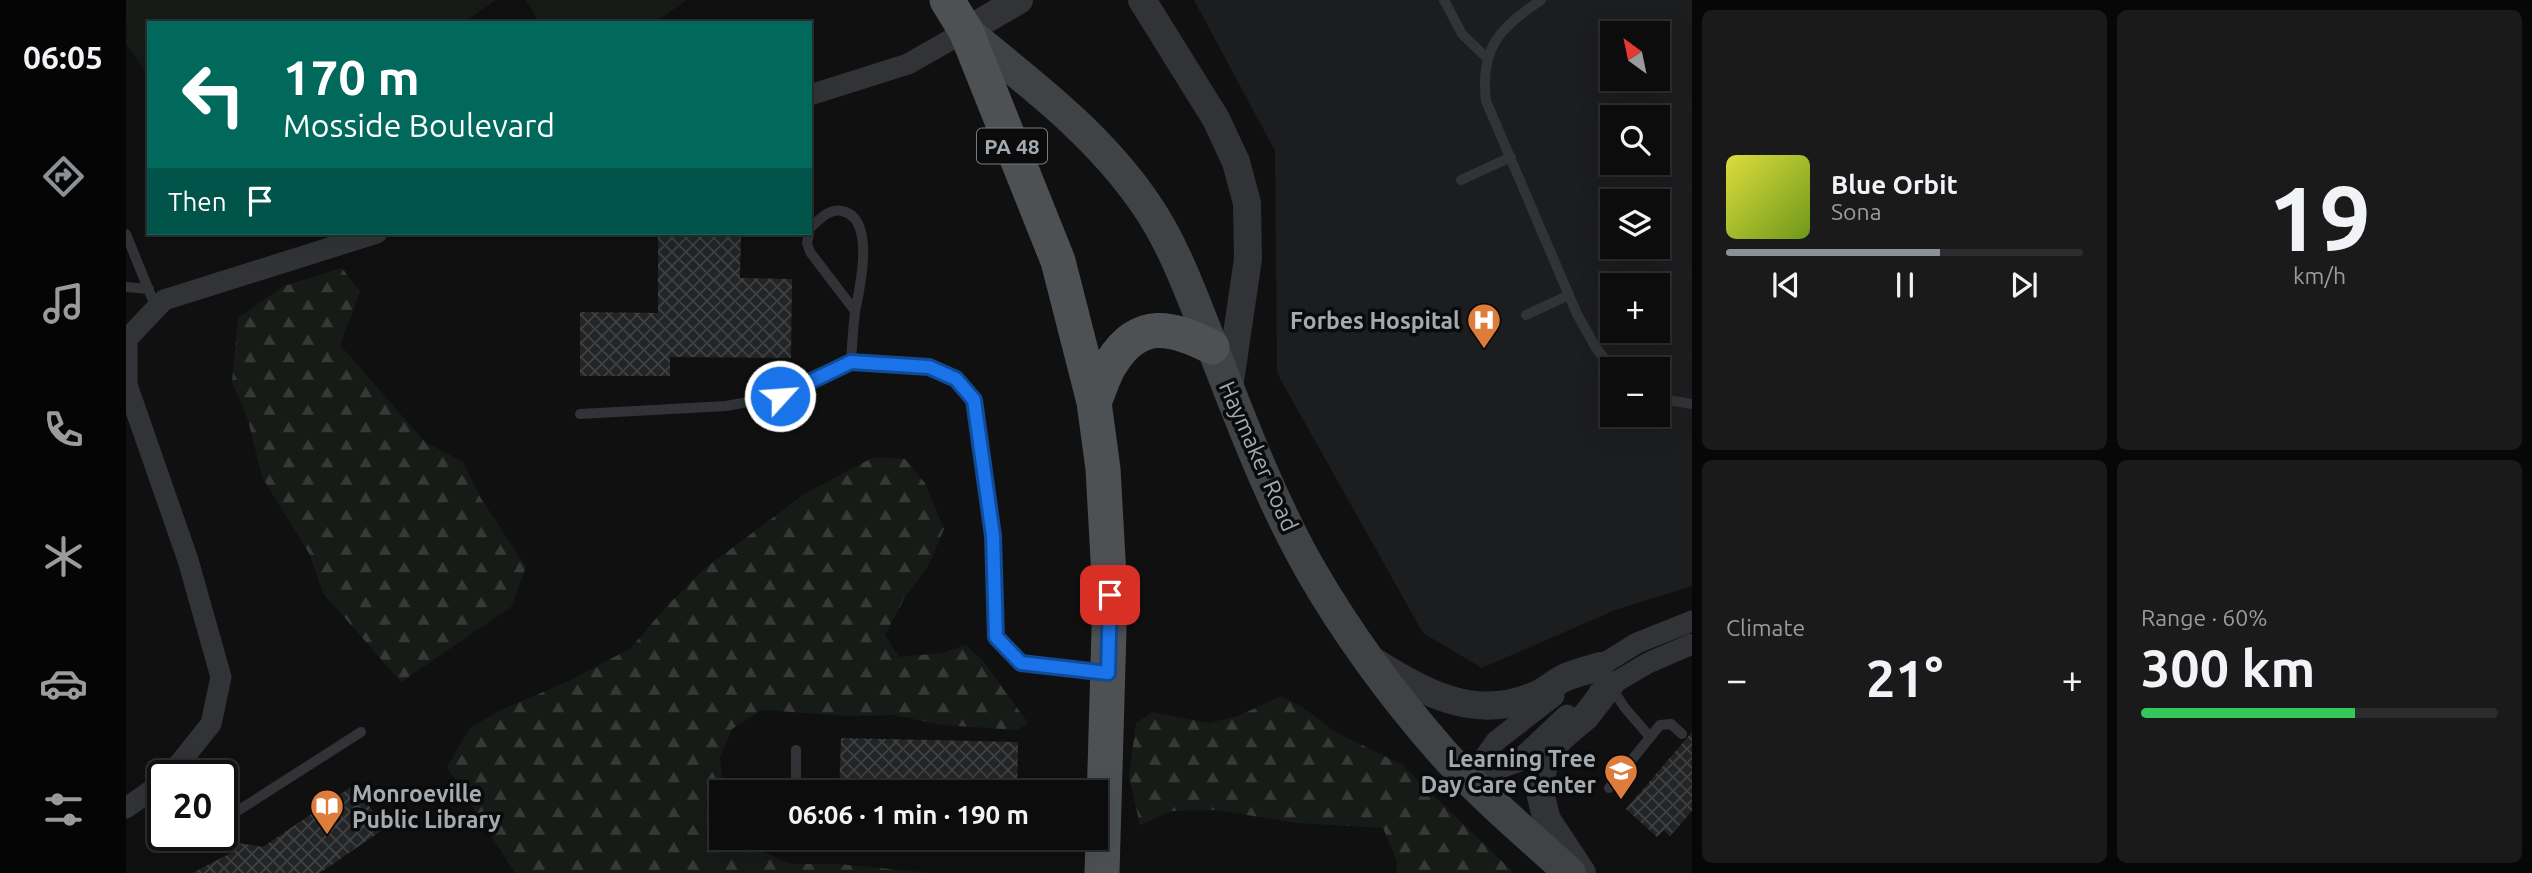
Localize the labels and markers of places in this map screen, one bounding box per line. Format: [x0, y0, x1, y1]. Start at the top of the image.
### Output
hospital icon: Forbes Hospital [1465, 301, 1503, 350]
place label: Forbes Hospital [1290, 308, 1460, 333]
pin [1080, 565, 1140, 625]
place label: Learning Tree Day Care Center [1421, 746, 1597, 797]
school or university icon: Learning Tree Day Care Center [1602, 752, 1640, 801]
place label: Monroeville Public Library [352, 781, 501, 832]
library icon: Monroeville Public Library [308, 787, 346, 836]

